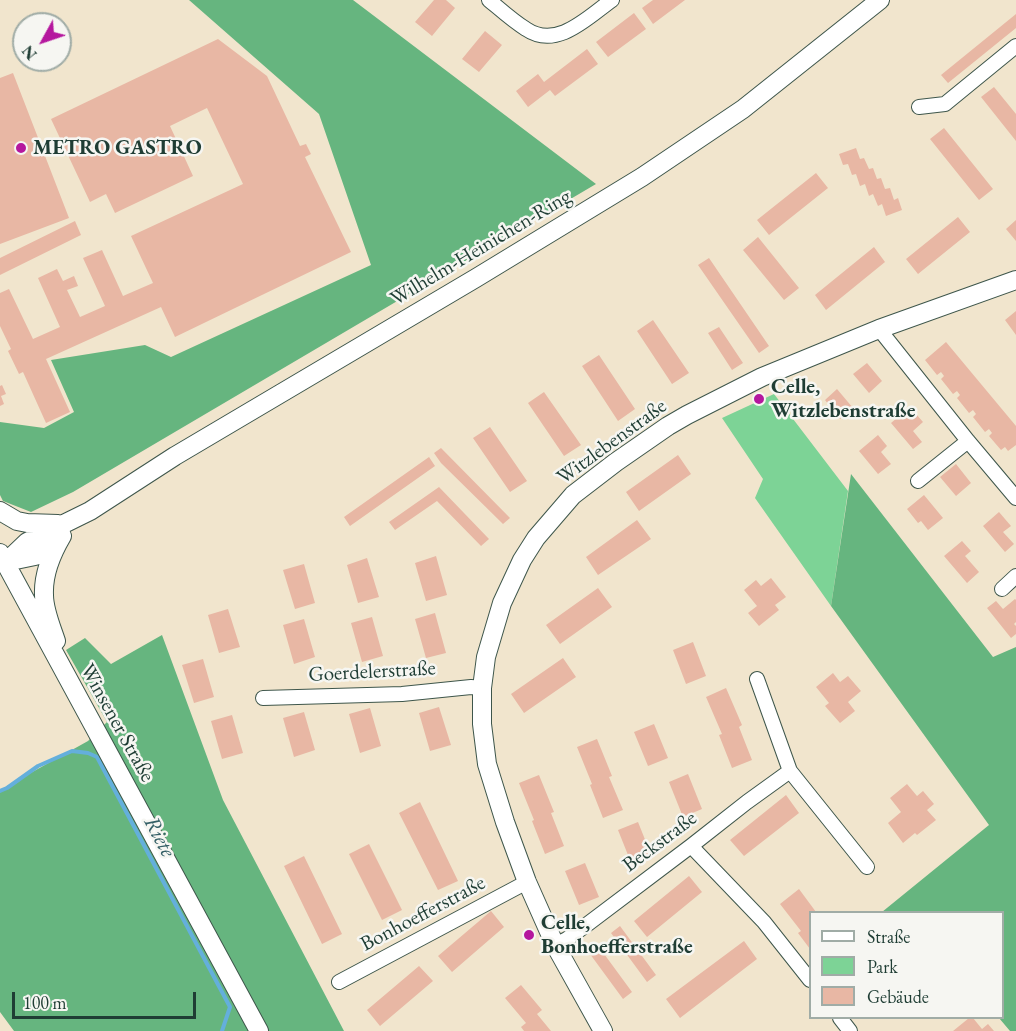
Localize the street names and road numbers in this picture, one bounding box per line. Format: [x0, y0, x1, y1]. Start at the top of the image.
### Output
street label: Wilhelm-Heinichen-Ring [386, 184, 576, 312]
street label: Witzlebenstraße [552, 394, 672, 490]
street label: Goerdelerstraße [308, 656, 436, 688]
street label: Winsener Straße [74, 660, 160, 786]
street label: Beckstraße [618, 806, 702, 878]
street label: Bonhoefferstraße [356, 871, 490, 957]

